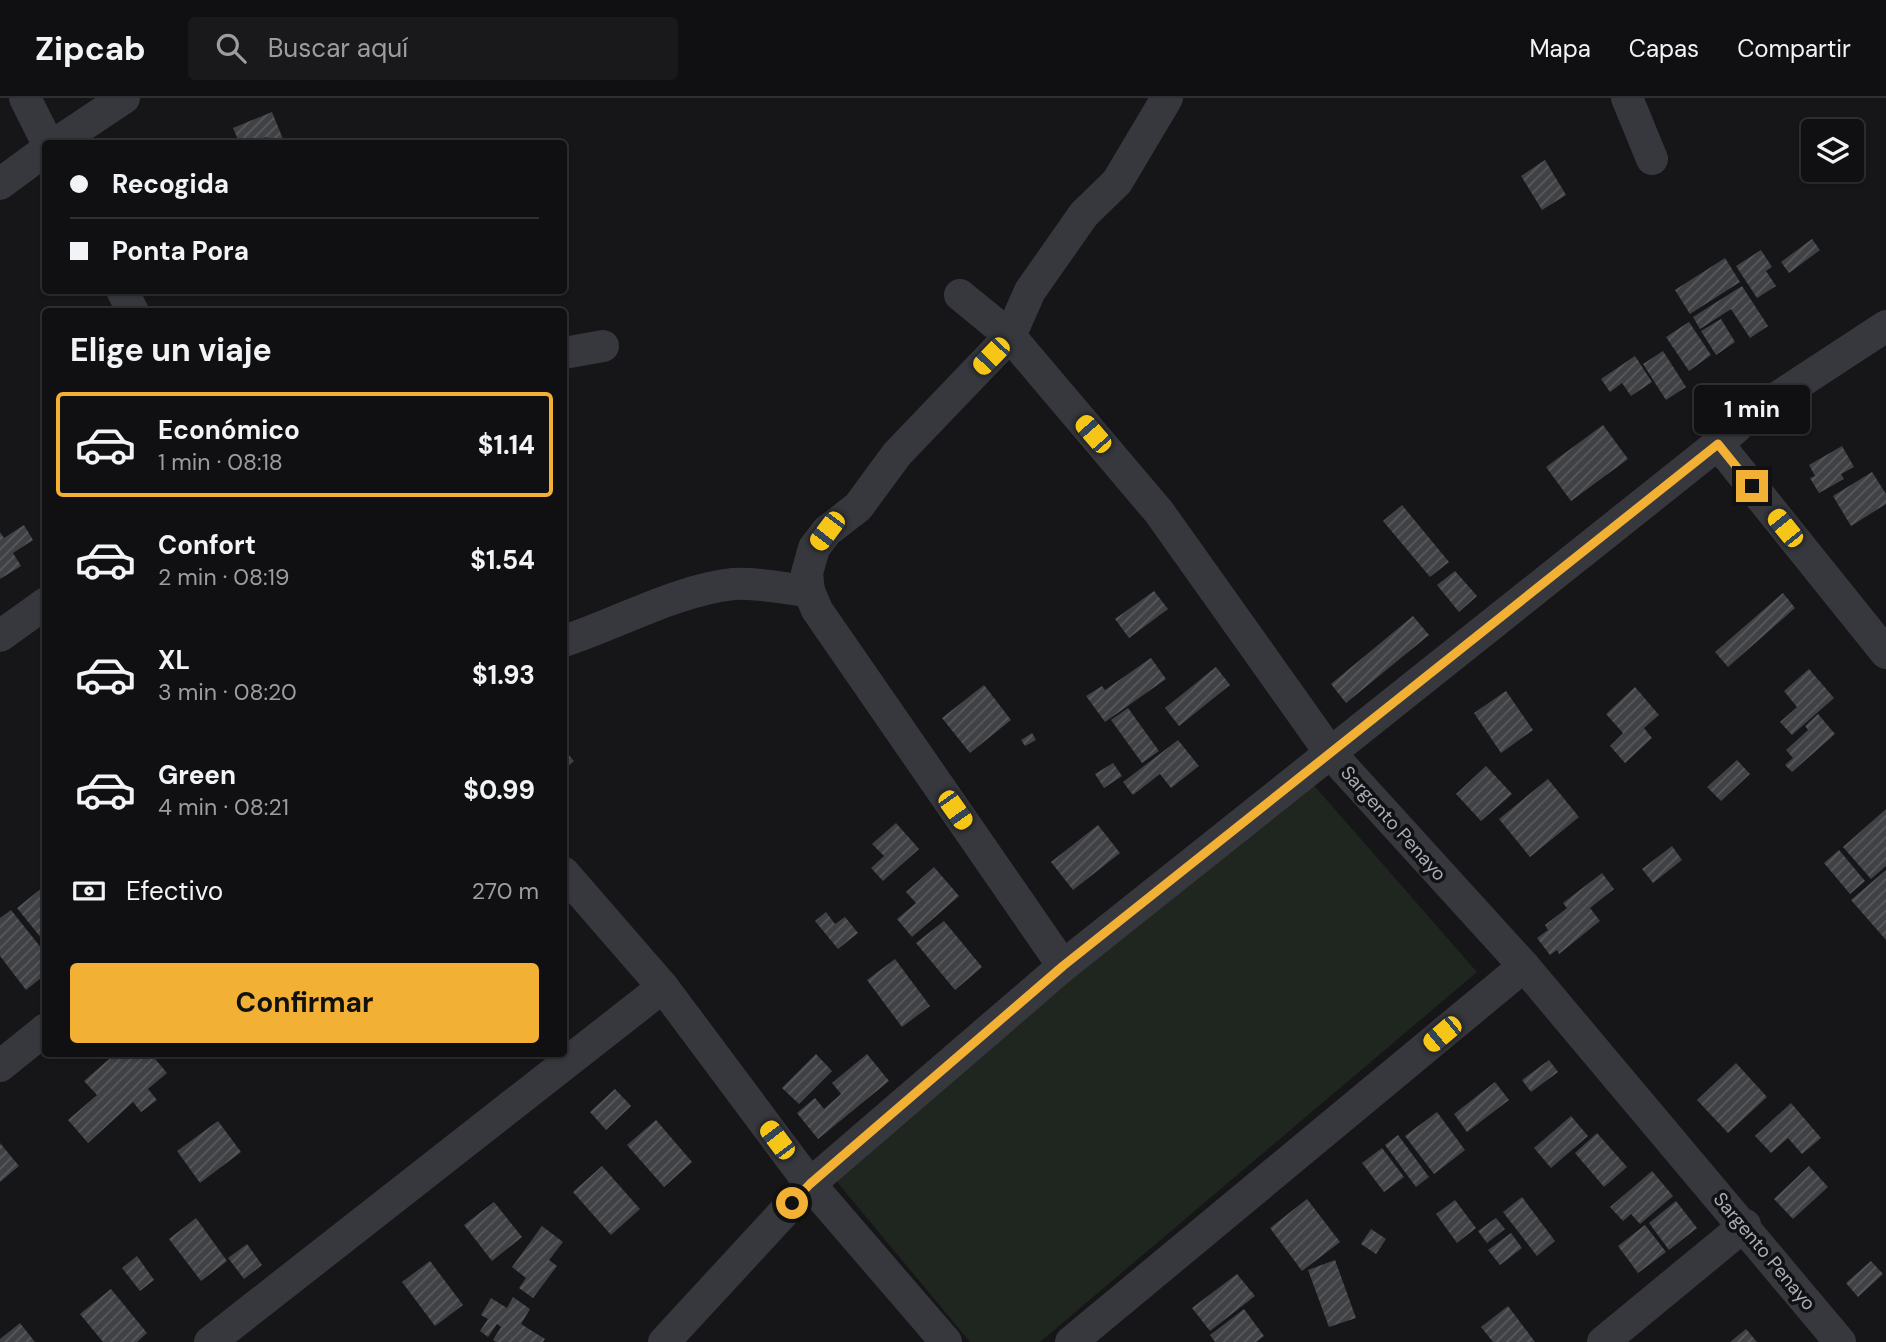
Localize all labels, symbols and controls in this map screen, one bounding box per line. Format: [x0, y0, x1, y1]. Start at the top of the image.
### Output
search box [188, 17, 678, 80]
text: Zipcab [35, 27, 146, 70]
icon: search [212, 29, 250, 67]
text: Buscar aquí [268, 31, 408, 65]
text: Mapa [1529, 33, 1591, 64]
text: Capas [1629, 33, 1699, 64]
text: Compartir [1737, 33, 1851, 64]
map controls [1801, 119, 1864, 182]
button: layers [1801, 119, 1864, 182]
text: Recogida [112, 167, 229, 201]
text: Ponta Pora [112, 234, 249, 268]
text: Elige un viaje [70, 329, 272, 371]
car [969, 334, 1014, 378]
callout: 1 min [1694, 384, 1810, 434]
text: 1 min [1724, 394, 1780, 424]
car [1072, 411, 1115, 457]
icon: car [74, 413, 137, 476]
text: Económico [158, 413, 300, 447]
text: $1.14 [478, 428, 535, 462]
text: 1 min · 08:18 [158, 447, 283, 477]
route end [1736, 470, 1768, 502]
car [1764, 505, 1807, 551]
car [806, 508, 849, 554]
icon: car [74, 528, 137, 591]
text: Confort [158, 528, 256, 562]
text: $1.54 [470, 543, 535, 577]
text: 2 min · 08:19 [158, 562, 289, 592]
icon: car [74, 643, 137, 706]
text: XL [158, 643, 190, 677]
text: $1.93 [472, 658, 535, 692]
text: 3 min · 08:20 [158, 677, 297, 707]
icon: car [74, 758, 137, 821]
text: Green [158, 758, 236, 792]
street label: Sargento Penayo [1335, 760, 1452, 886]
text: $0.99 [463, 773, 535, 807]
car [935, 787, 976, 833]
text: 4 min · 08:21 [158, 792, 289, 822]
icon: cash [70, 872, 108, 910]
text: Efectivo [126, 874, 223, 908]
text: 270 m [472, 876, 539, 906]
button: Confirmar [70, 963, 539, 1043]
car [1420, 1012, 1465, 1056]
car [756, 1117, 799, 1163]
route start [776, 1187, 808, 1219]
street label: Sargento Penayo [1708, 1187, 1821, 1316]

